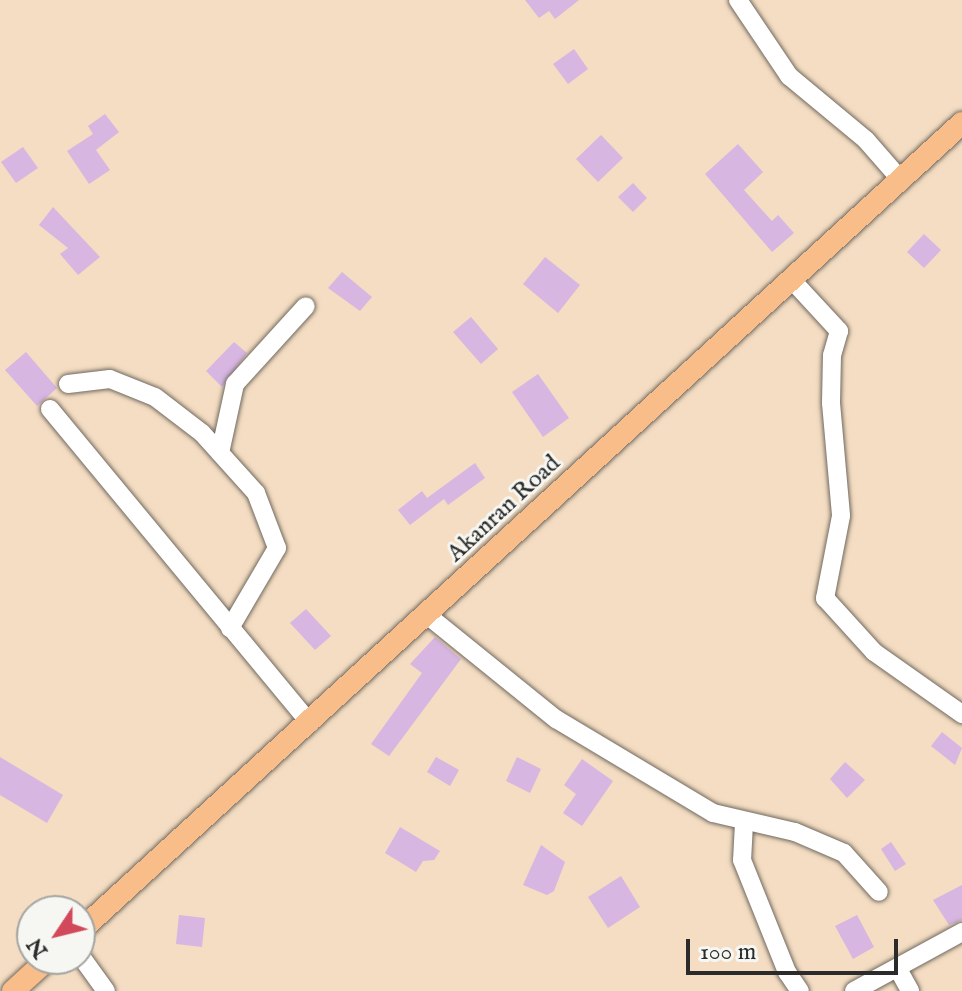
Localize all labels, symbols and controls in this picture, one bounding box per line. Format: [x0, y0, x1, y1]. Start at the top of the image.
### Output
street label: Akanran Road [442, 449, 566, 569]
north arrow [16, 895, 96, 975]
scale bar [690, 923, 902, 973]
text: N [21, 932, 55, 963]
text: 100 m [700, 937, 756, 968]

